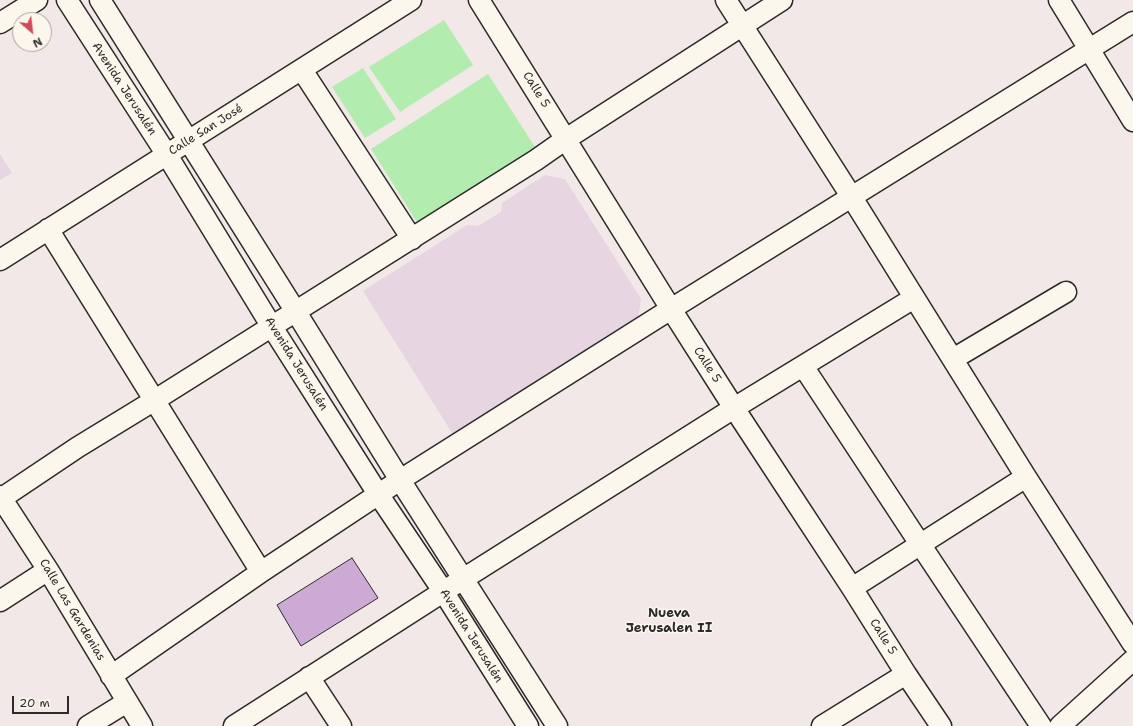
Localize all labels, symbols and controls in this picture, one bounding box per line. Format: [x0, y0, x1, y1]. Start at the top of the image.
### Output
north arrow [12, 12, 52, 52]
text: N [30, 33, 45, 51]
street label: Avenida Jerusalén [89, 40, 159, 138]
street label: Calle 5 [519, 69, 553, 111]
street label: Calle San José [166, 101, 246, 159]
street label: Avenida Jerusalén [261, 315, 331, 413]
street label: Calle 5 [690, 344, 724, 386]
street label: Calle Las Gardenias [36, 557, 108, 663]
street label: Avenida Jerusalén [436, 587, 506, 685]
district label: Nueva Jerusalen II [626, 606, 712, 637]
street label: Calle 5 [866, 616, 900, 658]
scale bar [14, 688, 71, 714]
text: 20 m [19, 695, 50, 711]

